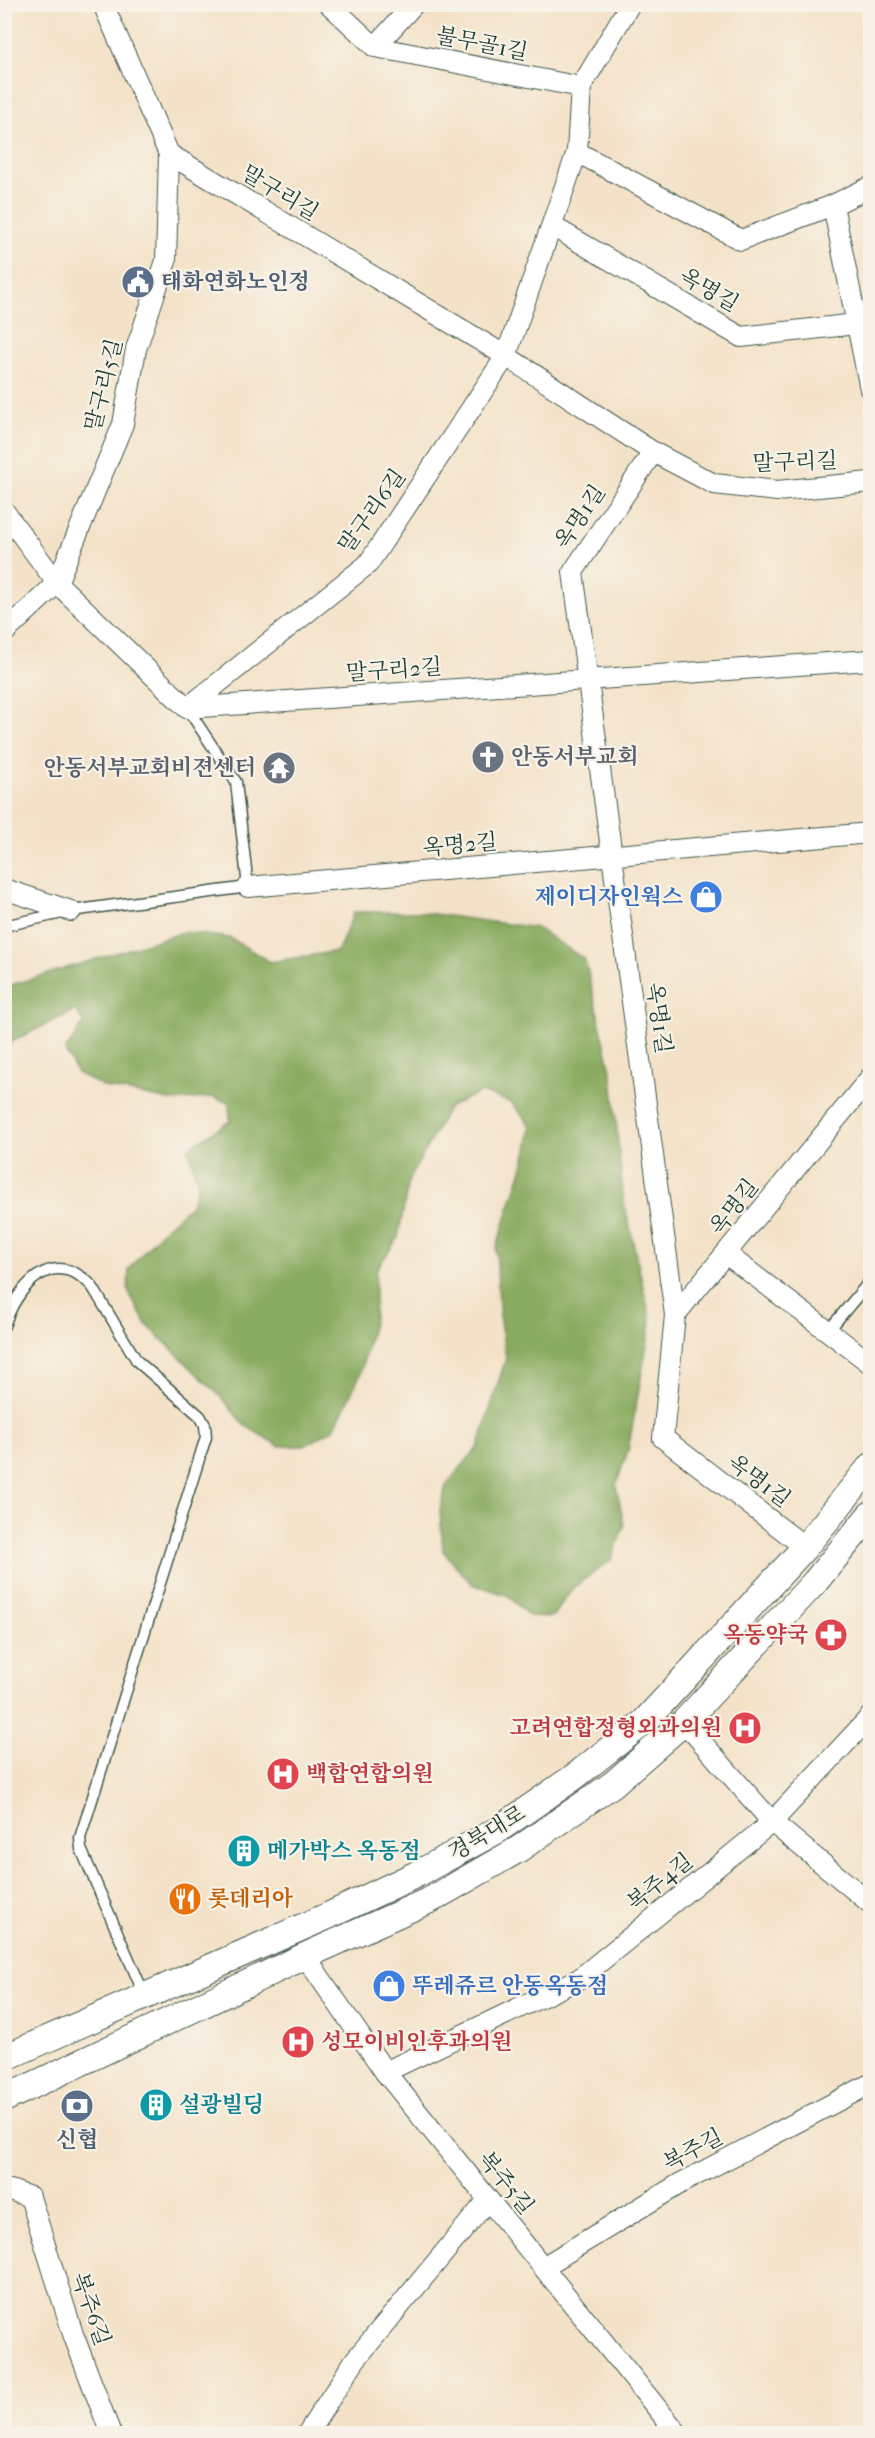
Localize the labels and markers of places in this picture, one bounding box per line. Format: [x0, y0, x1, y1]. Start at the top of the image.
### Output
public building icon: 태화연화노인정 [120, 264, 156, 300]
place label: 태화연화노인정 [161, 269, 310, 295]
church icon: 안동서부교회 [470, 739, 506, 775]
place label: 안동서부교회 [511, 744, 639, 770]
temple icon: 안동서부교회비젼센터 [261, 750, 297, 786]
place label: 안동서부교회비젼센터 [43, 755, 256, 781]
shop icon: 제이디자인웍스 [688, 879, 724, 915]
place label: 제이디자인웍스 [534, 884, 683, 910]
pharmacy icon: 옥동약국 [813, 1617, 849, 1653]
place label: 옥동약국 [723, 1622, 809, 1648]
hospital icon: 고려연합정형외과의원 [727, 1710, 763, 1746]
place label: 고려연합정형외과의원 [509, 1715, 722, 1741]
hospital icon: 백합연합의원 [265, 1756, 301, 1792]
place label: 백합연합의원 [306, 1761, 434, 1787]
building icon: 메가박스 옥동점 [226, 1833, 262, 1869]
place label: 메가박스 옥동점 [267, 1838, 420, 1864]
restaurant icon: 롯데리아 [167, 1881, 203, 1917]
place label: 롯데리아 [208, 1886, 294, 1912]
shop icon: 뚜레쥬르 안동옥동점 [371, 1968, 407, 2004]
place label: 뚜레쥬르 안동옥동점 [412, 1973, 608, 1999]
hospital icon: 성모이비인후과의원 [280, 2024, 316, 2060]
place label: 성모이비인후과의원 [321, 2029, 512, 2055]
building icon: 설광빌딩 [138, 2087, 174, 2123]
bank icon: 신협 [59, 2088, 95, 2124]
place label: 설광빌딩 [179, 2092, 264, 2118]
place label: 신협 [56, 2127, 98, 2153]

